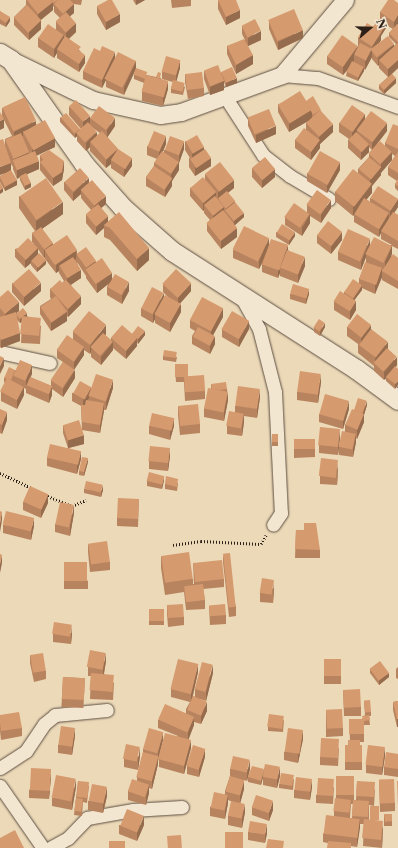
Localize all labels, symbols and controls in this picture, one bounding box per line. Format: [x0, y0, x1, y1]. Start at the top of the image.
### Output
north arrow [350, 8, 390, 48]
text: N [373, 17, 389, 31]

